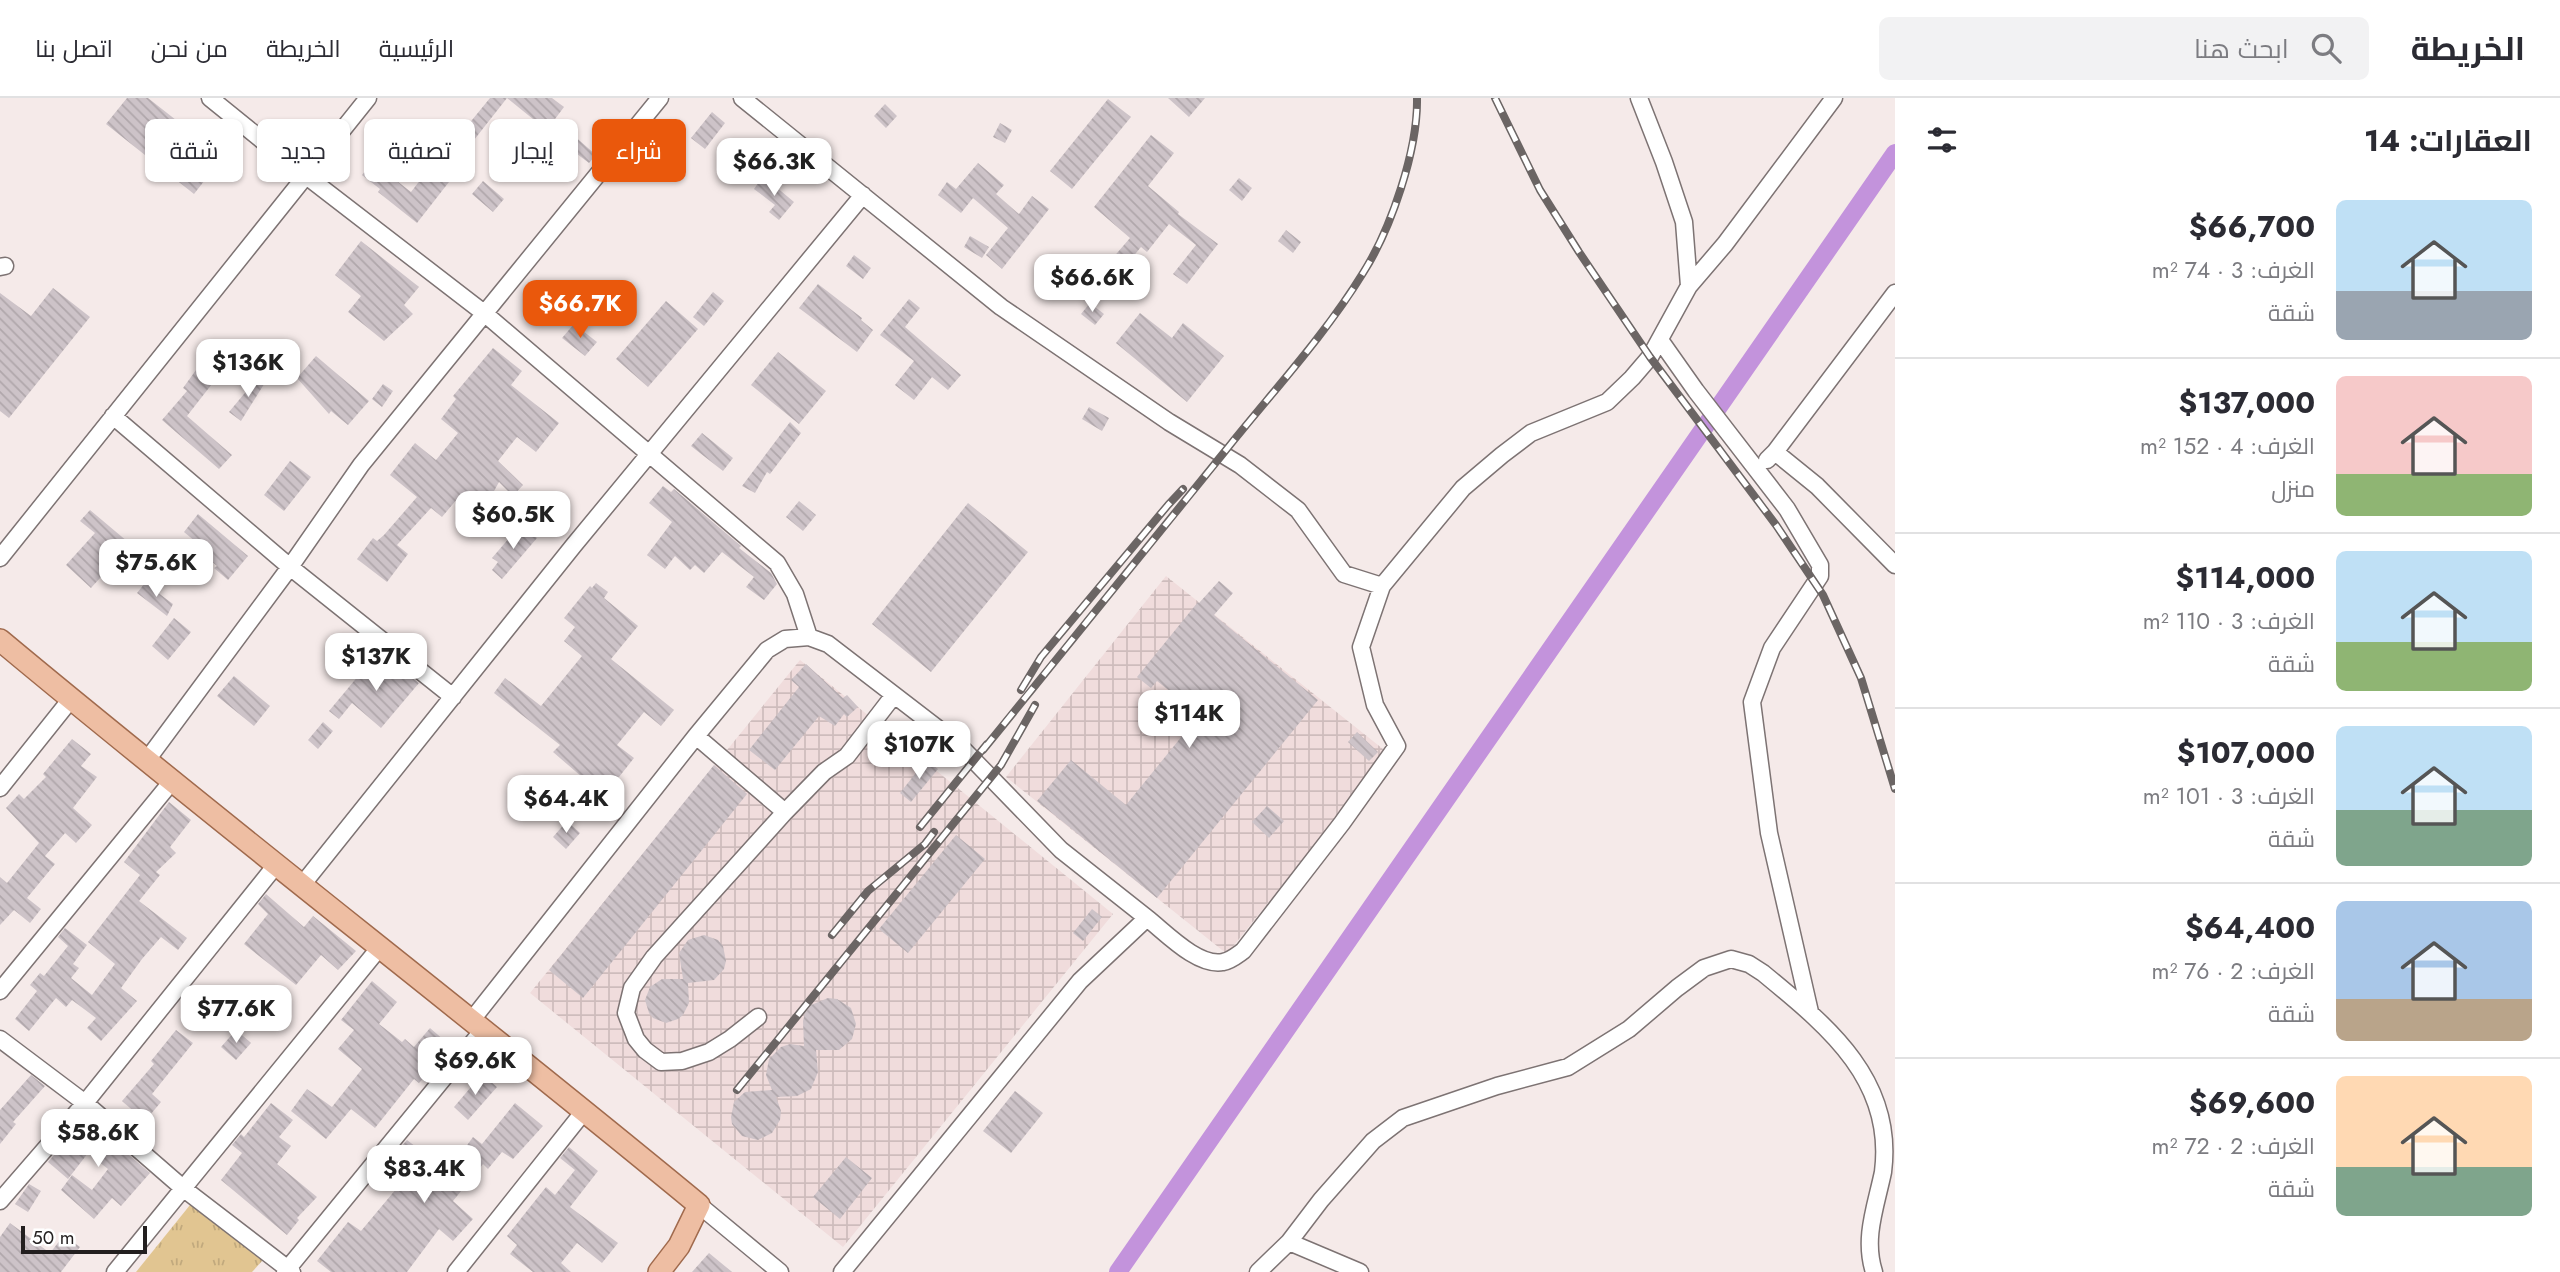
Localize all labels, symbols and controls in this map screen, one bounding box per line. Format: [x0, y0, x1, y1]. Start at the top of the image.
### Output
search box [1879, 17, 2369, 80]
text: الخريطة [2411, 25, 2525, 72]
icon: search [2307, 29, 2345, 67]
text: ابحث هنا [2194, 30, 2289, 68]
text: اتصل بنا [35, 31, 113, 66]
text: من نحن [151, 31, 228, 66]
text: الخريطة [266, 31, 341, 66]
text: الرئيسية [379, 31, 454, 66]
chip: شقة [145, 119, 243, 182]
chip: جديد [257, 119, 350, 182]
chip: تصفية [364, 119, 475, 182]
chip: إيجار [489, 119, 578, 182]
chip: شراء [592, 119, 686, 182]
text: العقارات: 14 [2364, 119, 2532, 162]
icon: filters [1923, 121, 1961, 159]
pin: $66.3K [717, 139, 831, 198]
text: $66.3K [733, 144, 815, 178]
text: $66,700 [2189, 205, 2315, 248]
icon: home [2392, 228, 2476, 312]
text: الغرف: 3 · 74 m² [2152, 253, 2315, 287]
pin: $66.6K [1035, 254, 1149, 314]
text: $66.6K [1050, 260, 1134, 294]
pin: $66.7K [523, 280, 637, 340]
text: $66.7K [539, 286, 621, 320]
text: شقة [2268, 296, 2315, 330]
pin: $136K [199, 340, 297, 399]
text: $136K [212, 345, 284, 379]
text: $137,000 [2179, 381, 2315, 424]
icon: home [2392, 404, 2476, 488]
text: الغرف: 4 · 152 m² [2140, 429, 2315, 463]
text: منزل [2271, 472, 2315, 506]
pin: $60.5K [456, 491, 570, 551]
text: $60.5K [471, 497, 555, 531]
pin: $75.6K [99, 540, 213, 599]
text: $75.6K [115, 545, 197, 579]
text: $114,000 [2176, 556, 2315, 599]
icon: home [2392, 579, 2476, 663]
text: الغرف: 3 · 110 m² [2143, 604, 2315, 638]
pin: $137K [327, 634, 425, 693]
text: $137K [341, 639, 411, 673]
text: شقة [2268, 647, 2315, 681]
pin: $114K [1140, 690, 1238, 750]
text: $114K [1154, 696, 1224, 730]
pin: $107K [870, 722, 968, 781]
text: $107K [883, 727, 955, 761]
text: $107,000 [2177, 731, 2315, 774]
icon: home [2392, 754, 2476, 838]
pin: $64.4K [509, 776, 623, 835]
text: الغرف: 3 · 101 m² [2143, 779, 2315, 813]
text: $64.4K [523, 781, 609, 815]
text: شقة [2268, 822, 2315, 856]
text: $64,400 [2185, 906, 2315, 949]
icon: home [2392, 929, 2476, 1013]
text: الغرف: 2 · 76 m² [2151, 954, 2315, 988]
pin: $77.6K [179, 986, 293, 1045]
text: $77.6K [197, 991, 275, 1025]
text: شقة [2268, 997, 2315, 1031]
pin: $69.6K [418, 1038, 532, 1097]
text: $69.6K [434, 1043, 516, 1077]
text: $69,600 [2189, 1081, 2315, 1124]
icon: home [2392, 1104, 2476, 1188]
pin: $58.6K [41, 1110, 155, 1169]
text: $58.6K [57, 1115, 139, 1149]
text: الغرف: 2 · 72 m² [2152, 1129, 2315, 1163]
pin: $83.4K [367, 1146, 481, 1205]
text: $83.4K [383, 1151, 465, 1185]
text: شقة [2268, 1172, 2315, 1206]
scale bar [21, 1223, 147, 1255]
text: 50 m [32, 1224, 75, 1251]

